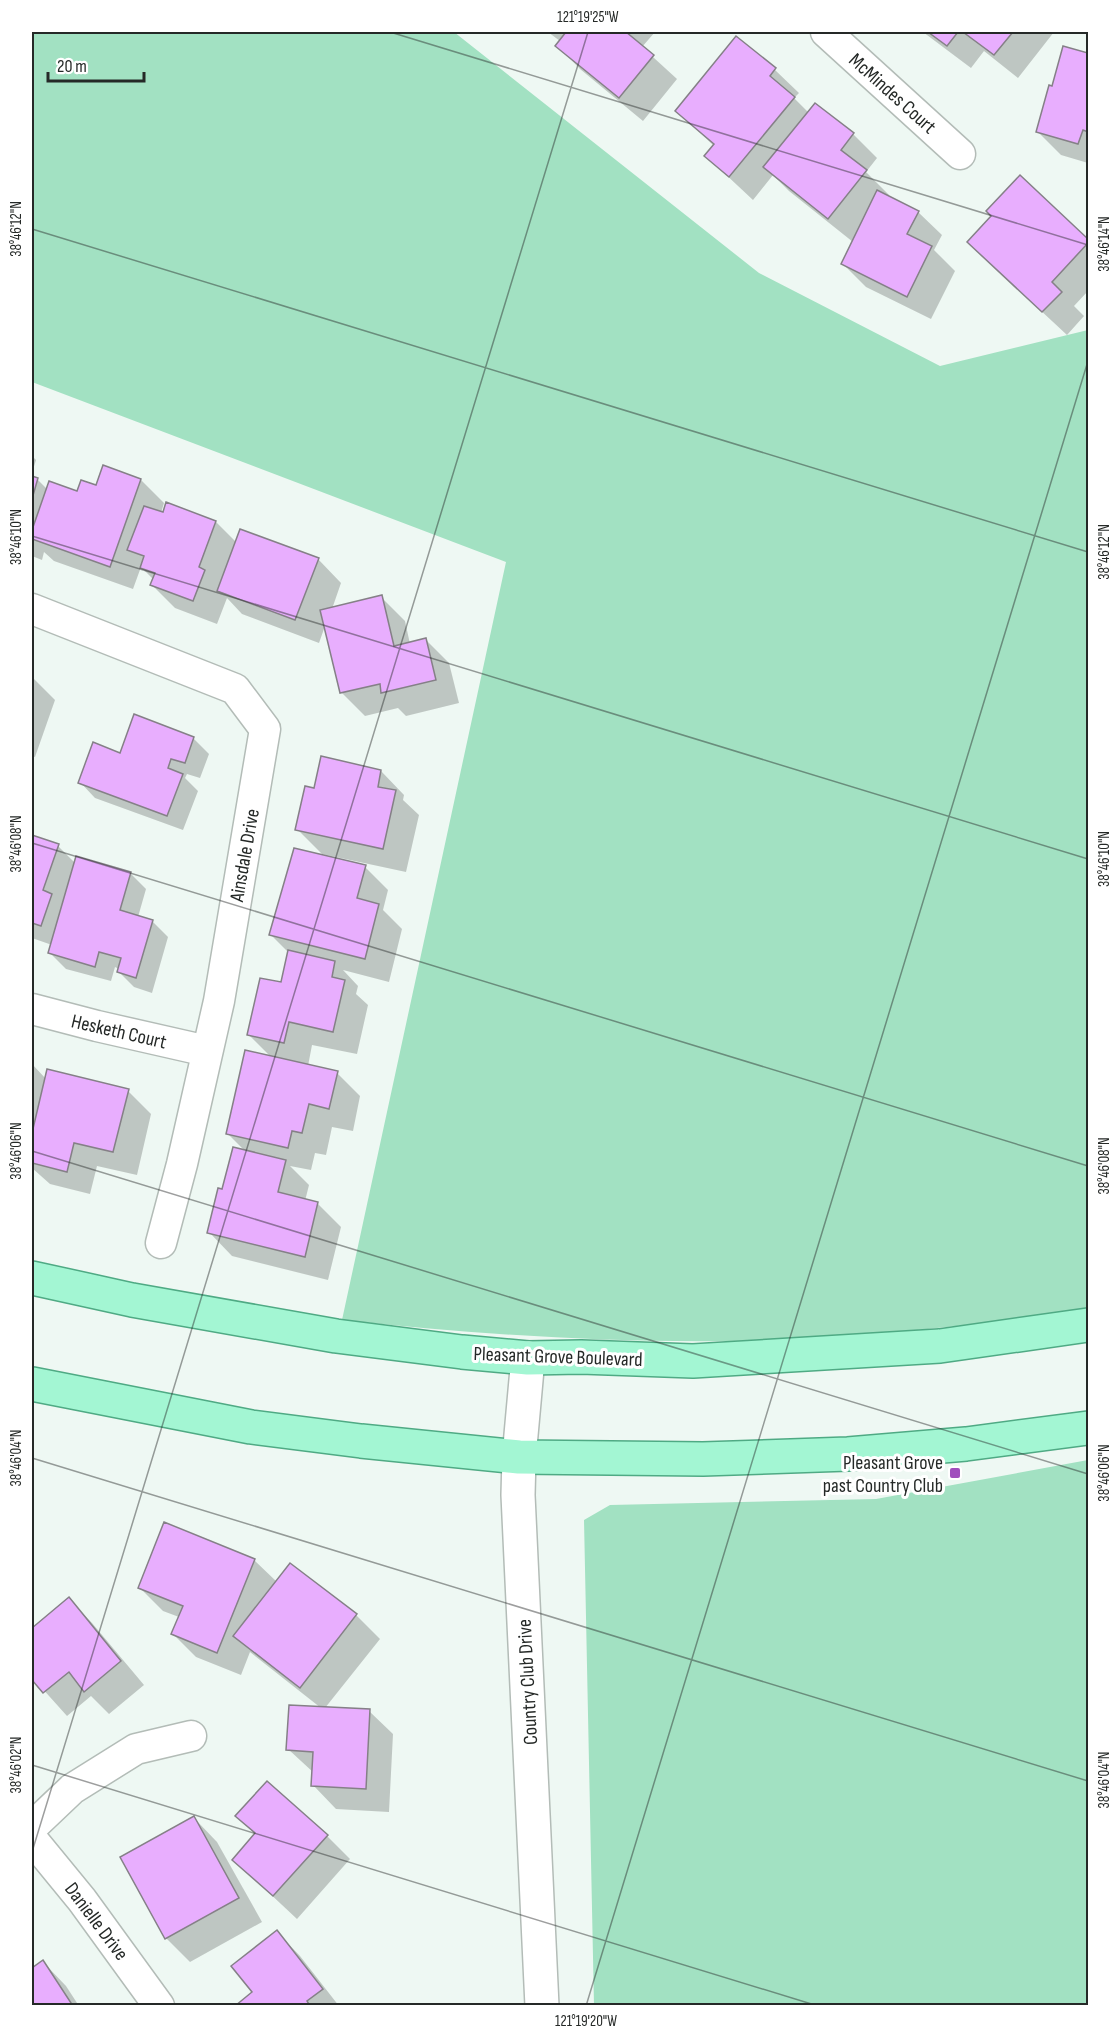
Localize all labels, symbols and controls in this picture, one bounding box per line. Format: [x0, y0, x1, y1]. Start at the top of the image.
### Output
text: 121°19'25"W [557, 8, 619, 27]
scale bar [48, 45, 144, 83]
street label: McMindes Court [844, 48, 941, 139]
text: 20 m [57, 56, 87, 77]
text: 38°46'12"N [7, 201, 26, 257]
text: 38°46'14"N [1095, 216, 1114, 272]
text: 38°46'10"N [7, 509, 26, 565]
text: 38°46'12"N [1095, 524, 1114, 580]
street label: Ainsdale Drive [225, 807, 265, 904]
text: 38°46'08"N [7, 815, 26, 873]
text: 38°46'10"N [1095, 831, 1114, 887]
street label: Hesketh Court [69, 1009, 169, 1055]
text: 38°46'06"N [7, 1122, 26, 1180]
text: 38°46'08"N [1095, 1137, 1114, 1195]
street label: Pleasant Grove Boulevard [473, 1342, 643, 1372]
text: 38°46'04"N [7, 1430, 26, 1486]
text: 38°46'06"N [1095, 1444, 1114, 1502]
place label: Pleasant Grove past Country Club [823, 1451, 943, 1498]
marker: Pleasant Grove past Country Club [948, 1466, 962, 1480]
street label: Country Club Drive [513, 1618, 543, 1745]
text: 38°46'02"N [7, 1737, 26, 1793]
text: 38°46'04"N [1095, 1752, 1114, 1808]
street label: Danielle Drive [59, 1878, 133, 1965]
text: 121°19'20"W [555, 2012, 617, 2031]

